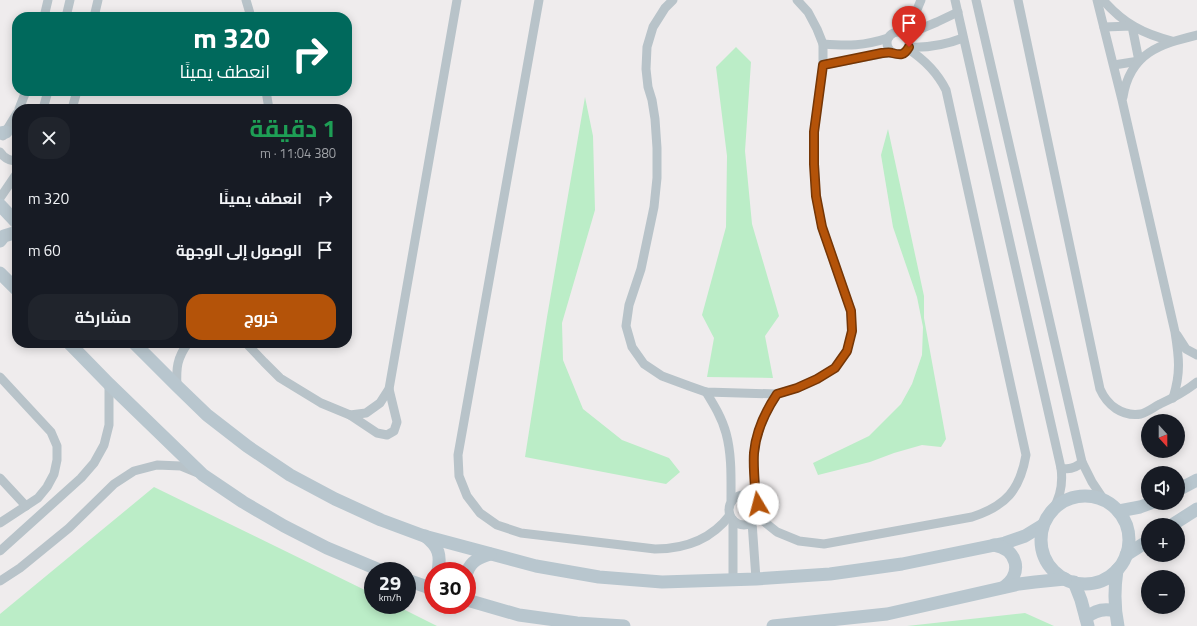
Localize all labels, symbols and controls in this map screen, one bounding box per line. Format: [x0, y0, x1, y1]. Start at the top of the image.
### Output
pin [892, 6, 926, 47]
icon: arrive [898, 12, 920, 34]
text: 320 m [193, 16, 270, 59]
icon: right [284, 28, 336, 80]
text: انعطف يمينًا [180, 58, 270, 85]
text: 1 دقيقة [249, 110, 336, 146]
button: close [28, 117, 70, 159]
text: 380 m · 11:04 [260, 143, 336, 163]
text: 320 m [28, 187, 69, 210]
text: انعطف يمينًا [219, 187, 302, 210]
icon: right [314, 187, 336, 209]
text: 60 m [28, 239, 61, 262]
text: الوصول إلى الوجهة [176, 239, 302, 262]
icon: arrive [314, 239, 336, 261]
button: مشاركة [28, 294, 178, 340]
button: خروج [186, 294, 336, 340]
north arrow [1141, 414, 1185, 458]
map controls [1141, 414, 1185, 614]
button: sound [1141, 466, 1185, 510]
position arrow [737, 483, 779, 525]
button: + [1141, 518, 1185, 562]
speed limit sign: 30 [424, 562, 476, 614]
text: 29 [379, 567, 401, 598]
button: − [1141, 570, 1185, 614]
text: km/h [379, 590, 401, 605]

